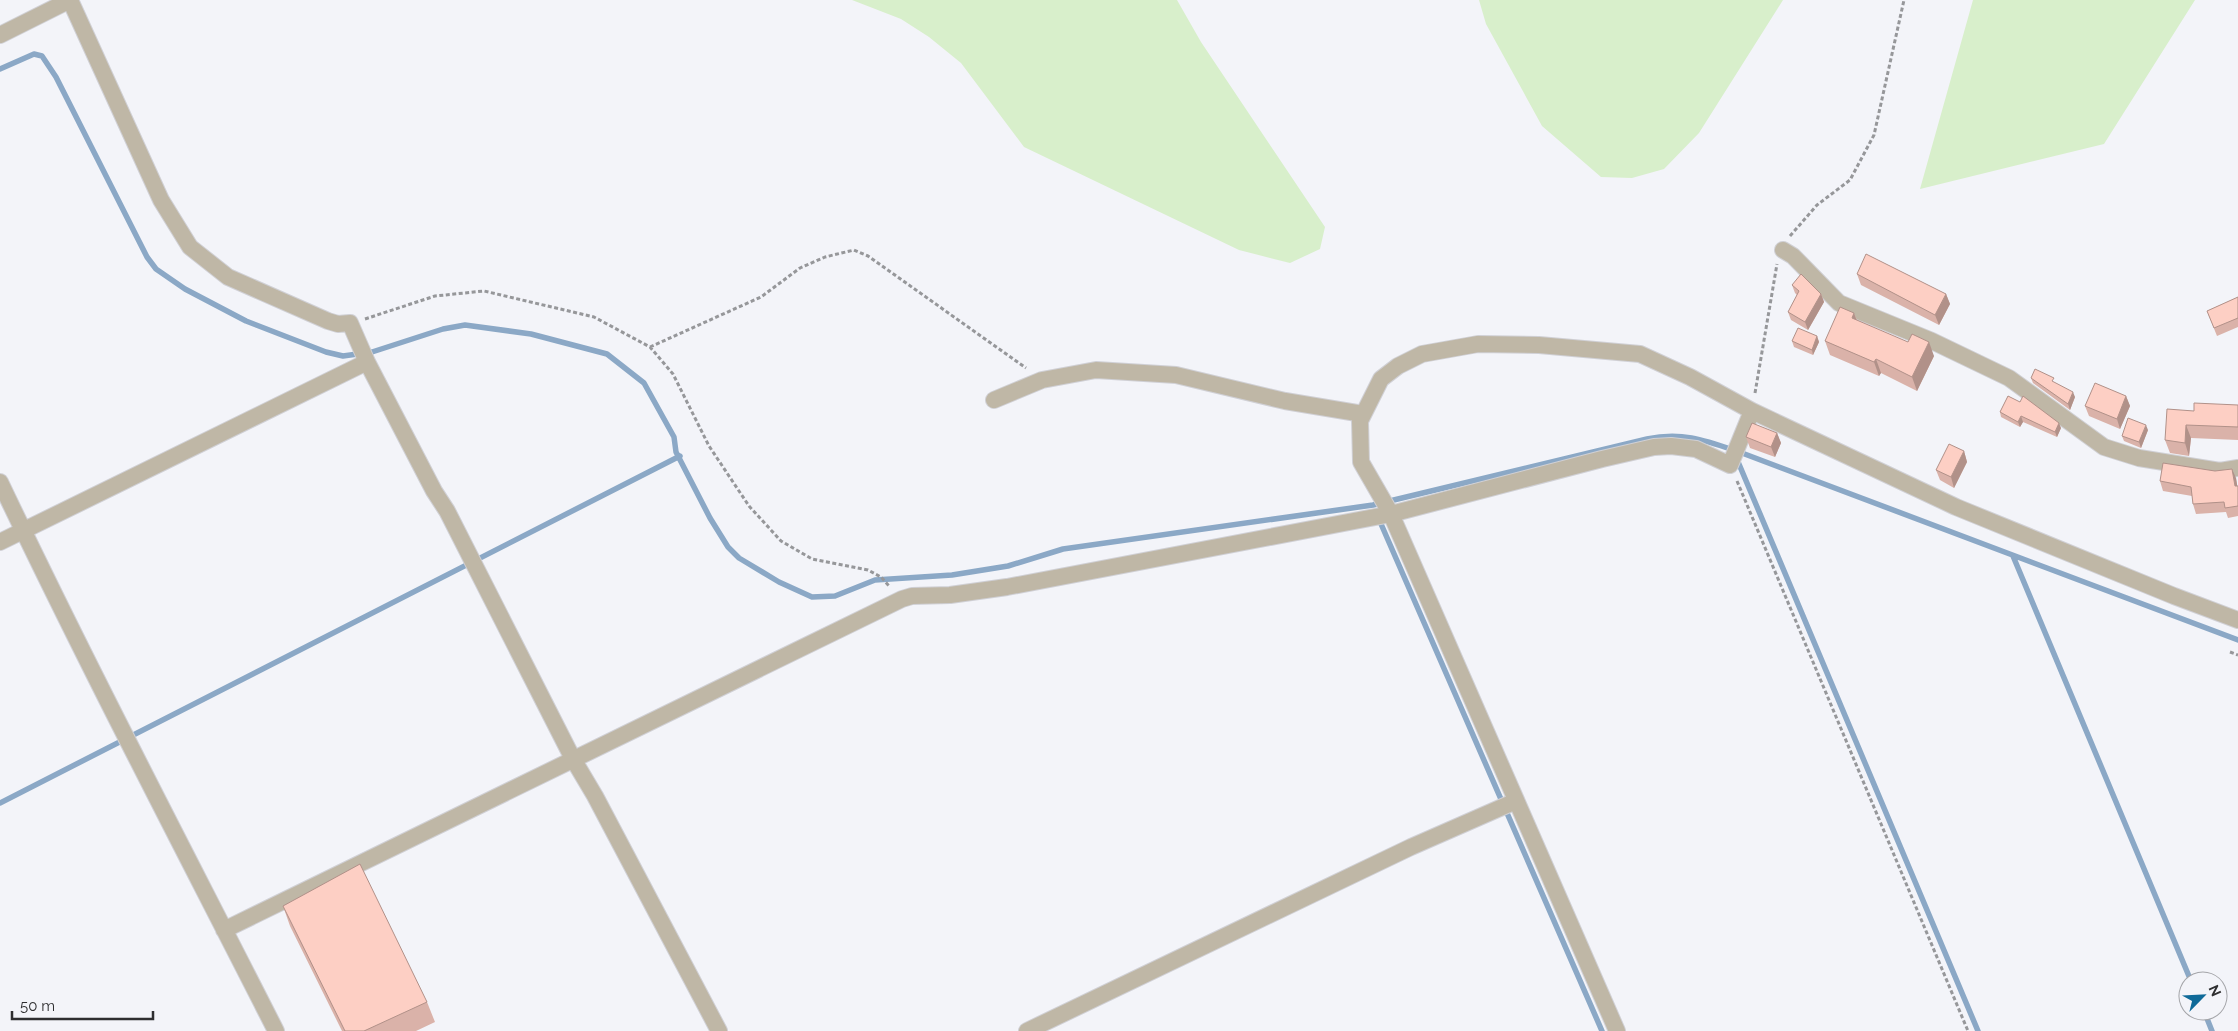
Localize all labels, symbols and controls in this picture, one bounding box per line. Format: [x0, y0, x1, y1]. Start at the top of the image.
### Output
north arrow [2178, 971, 2228, 1021]
text: N [2205, 983, 2224, 999]
scale bar [12, 988, 154, 1020]
text: 50 m [20, 997, 55, 1015]

